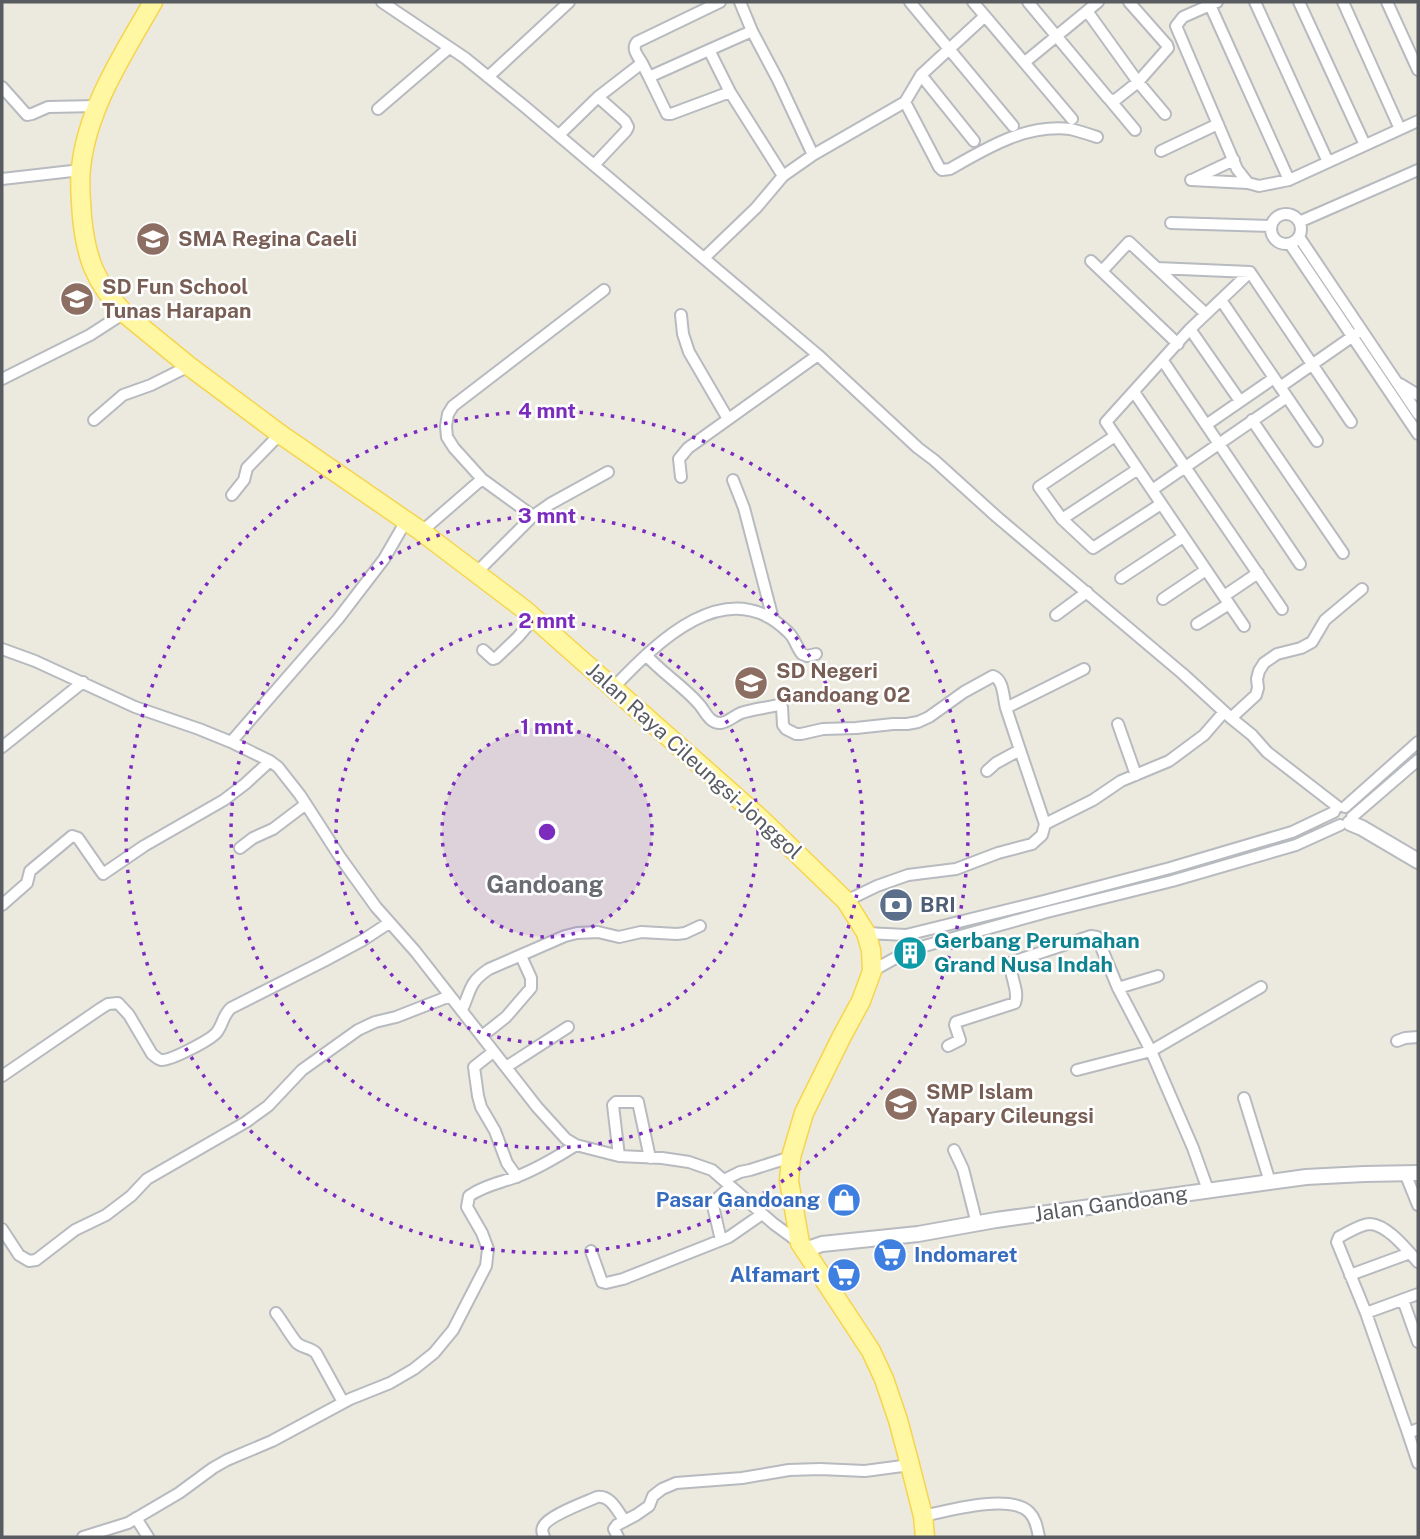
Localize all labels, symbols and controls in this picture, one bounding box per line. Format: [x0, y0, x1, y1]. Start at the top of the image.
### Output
school or university icon: SMA Regina Caeli [134, 220, 172, 258]
place label: SMA Regina Caeli [178, 226, 357, 251]
place label: SD Fun School Tunas Harapan [102, 274, 251, 323]
school or university icon: SD Fun School Tunas Harapan [58, 280, 96, 318]
text: 4 mnt [518, 398, 576, 423]
text: 3 mnt [518, 503, 576, 528]
text: 2 mnt [518, 608, 576, 633]
street label: Jalan Raya Cileungsi-Jonggol [581, 657, 807, 864]
place label: SD Negeri Gandoang 02 [776, 658, 910, 707]
school or university icon: SD Negeri Gandoang 02 [732, 664, 770, 702]
text: 1 mnt [520, 714, 574, 739]
centre of rings [535, 820, 559, 844]
district label: Gandoang [486, 870, 604, 898]
bank icon: BRI [877, 886, 915, 924]
place label: BRI [920, 892, 956, 917]
place label: Gerbang Perumahan Grand Nusa Indah [934, 928, 1140, 977]
building icon: Gerbang Perumahan Grand Nusa Indah [891, 934, 929, 972]
place label: SMP Islam Yapary Cileungsi [926, 1079, 1094, 1128]
school or university icon: SMP Islam Yapary Cileungsi [882, 1085, 920, 1123]
street label: Jalan Gandoang [1032, 1180, 1189, 1227]
shop icon: Pasar Gandoang [825, 1181, 863, 1219]
place label: Pasar Gandoang [656, 1187, 820, 1212]
supermarket icon: Indomaret [871, 1236, 909, 1274]
place label: Indomaret [914, 1242, 1018, 1267]
supermarket icon: Alfamart [825, 1256, 863, 1294]
place label: Alfamart [730, 1262, 820, 1287]

